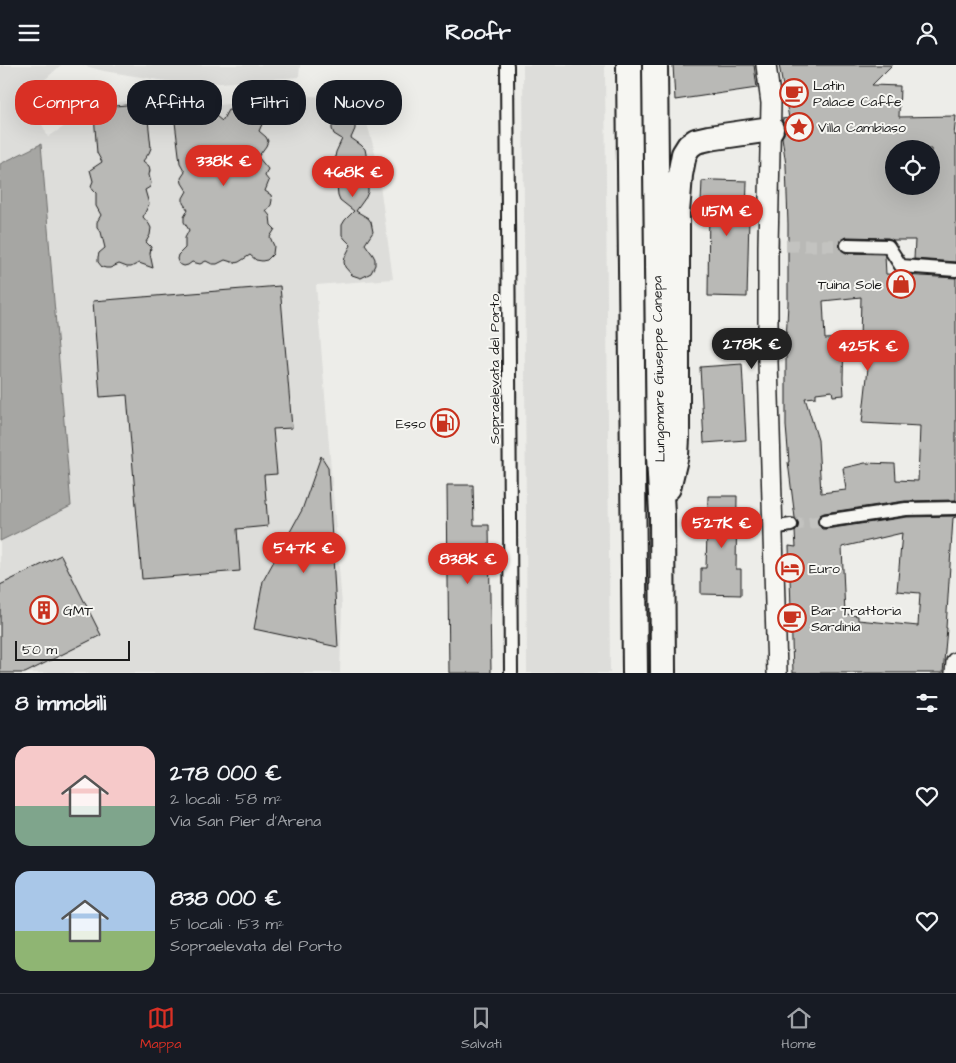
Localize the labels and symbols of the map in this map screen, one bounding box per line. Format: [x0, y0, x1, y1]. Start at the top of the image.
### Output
place label: Latin Palace Caffe [813, 76, 902, 112]
cafe icon: Latin Palace Caffe [779, 78, 809, 108]
place icon: Villa Cambiaso [784, 112, 814, 142]
place label: Villa Cambiaso [818, 118, 906, 138]
pin: 338K € [183, 145, 265, 187]
pin: 468K € [312, 155, 394, 198]
pin: 1.15M € [681, 195, 773, 237]
shop icon: Tuina Sole [886, 269, 916, 299]
place label: Tuina Sole [818, 275, 882, 295]
street label: Lungomare Giuseppe Canepa [647, 276, 671, 462]
street label: Sopraelevata del Porto [485, 294, 505, 444]
pin: 278K € [711, 327, 793, 370]
pin: 425K € [827, 329, 909, 372]
fuel station icon: Esso [430, 408, 460, 438]
place label: Esso [396, 414, 426, 434]
pin: 527K € [681, 507, 763, 549]
pin: 547K € [263, 531, 345, 574]
pin: 838K € [427, 543, 509, 585]
hotel icon: Euro [775, 553, 805, 583]
place label: Euro [809, 559, 840, 579]
building icon: GMT [29, 595, 59, 625]
place label: GMT [63, 601, 93, 621]
place label: Bar Trattoria Sardinia [811, 601, 901, 637]
cafe icon: Bar Trattoria Sardinia [777, 603, 807, 633]
scale bar [15, 638, 130, 661]

